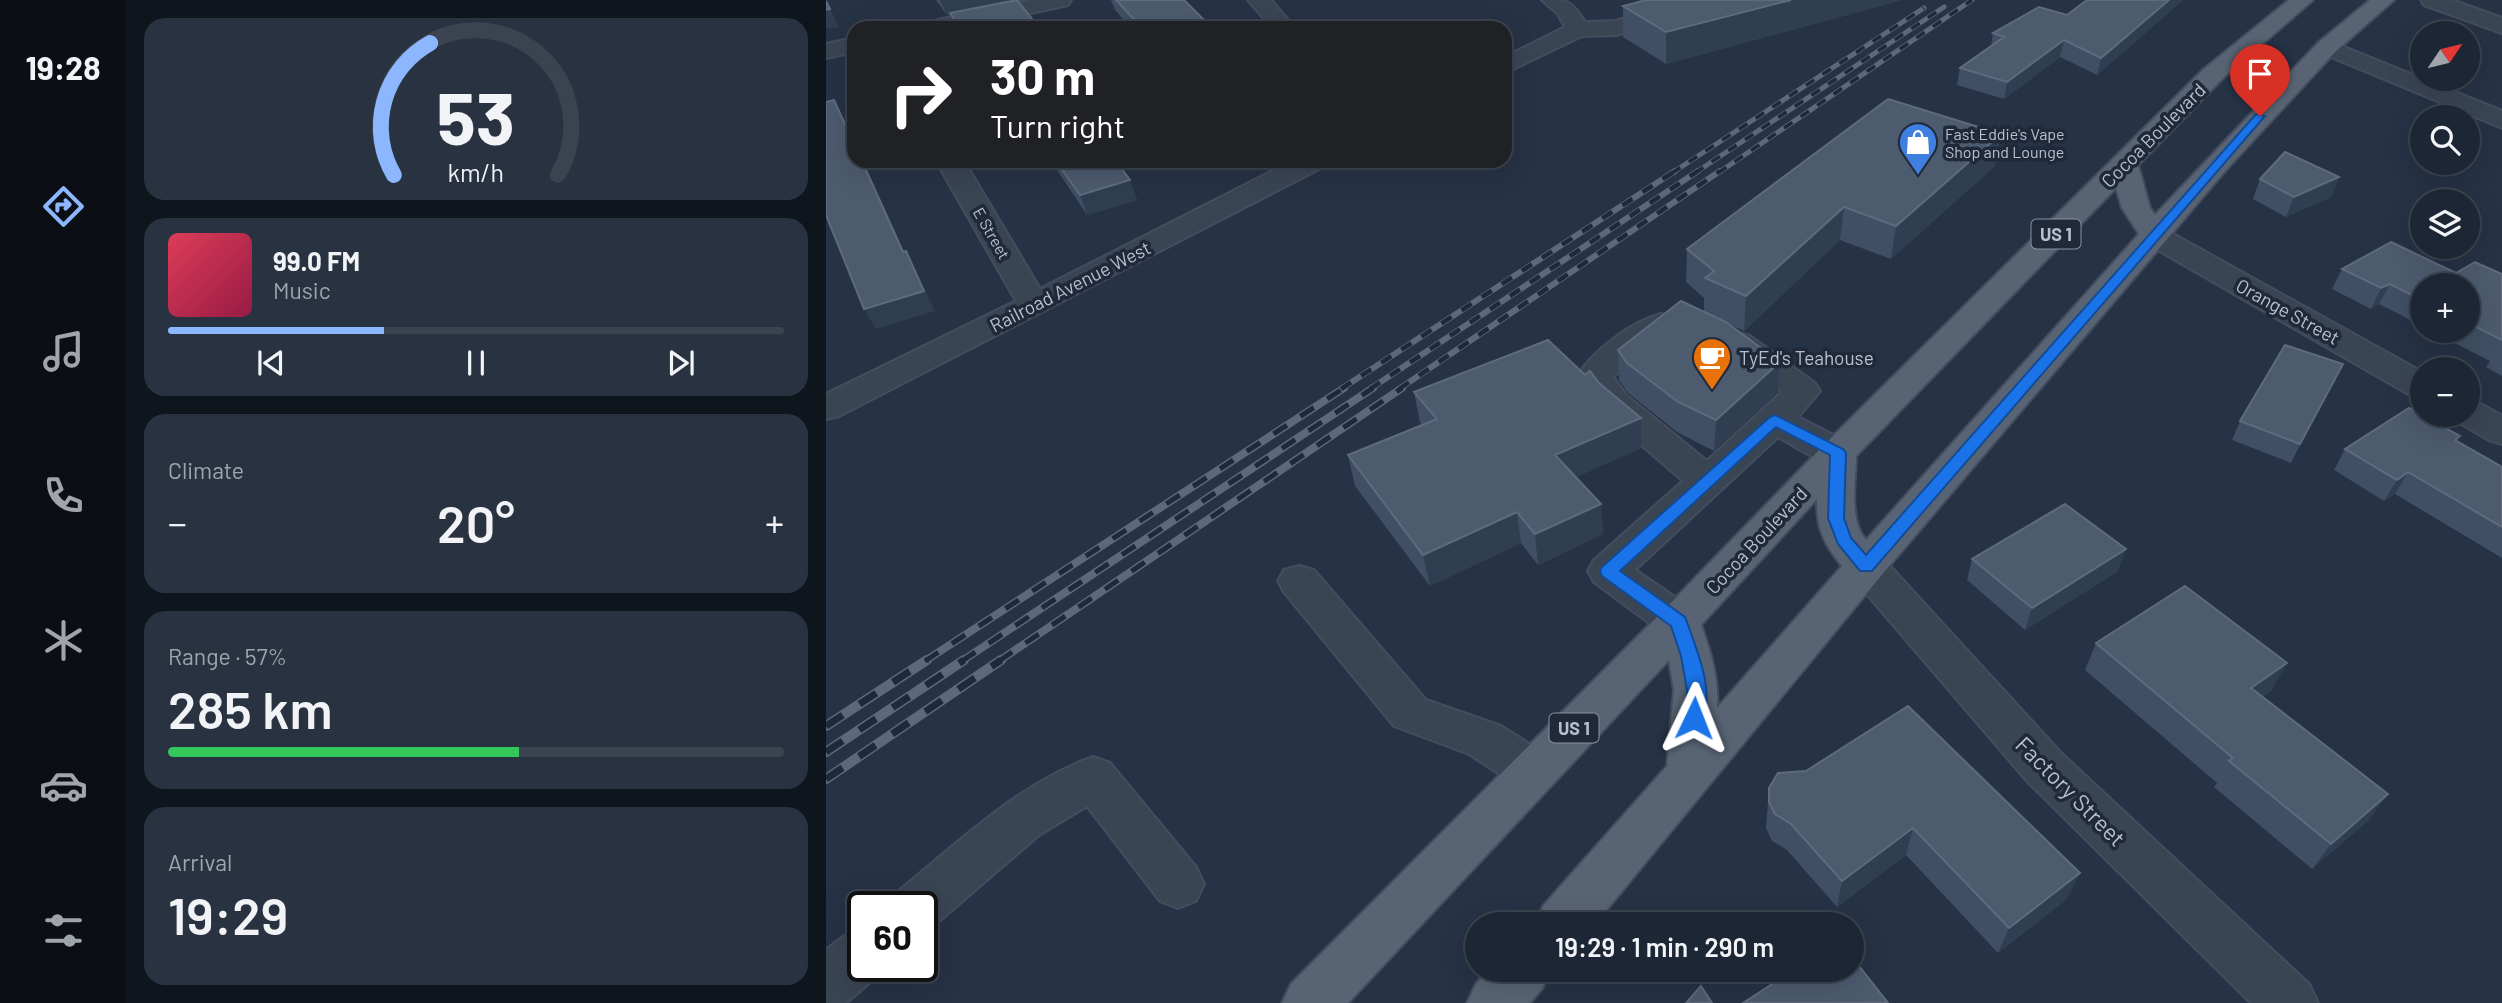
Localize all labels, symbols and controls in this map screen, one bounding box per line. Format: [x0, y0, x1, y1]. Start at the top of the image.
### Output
north arrow [2410, 21, 2480, 91]
map controls [2410, 21, 2480, 427]
pin [2230, 44, 2290, 116]
text: 30 m [990, 46, 1095, 105]
text: 19:28 [25, 48, 101, 86]
icon: right [875, 49, 966, 140]
icon: arrive [2241, 55, 2279, 93]
text: 53 [437, 72, 515, 160]
street label: Cocoa Boulevard [2096, 78, 2210, 192]
button: search [2410, 105, 2480, 175]
text: Turn right [990, 106, 1125, 144]
shop icon: Fast Eddie's Vape Shop and Lounge [1897, 121, 1939, 176]
place label: Fast Eddie's Vape Shop and Lounge [1945, 124, 2065, 161]
text: km/h [448, 157, 504, 187]
icon: directions [39, 182, 88, 231]
button: layers [2410, 189, 2480, 259]
street label: E Street [970, 204, 1014, 262]
road number: US 1 [2032, 220, 2080, 248]
street label: Railroad Avenue West [986, 235, 1154, 337]
text: 99.0 FM [273, 245, 360, 276]
street label: Orange Street [2232, 273, 2344, 349]
button: + [2410, 273, 2480, 343]
text: Music [273, 276, 331, 304]
icon: music [39, 327, 88, 376]
cafe icon: TyEd's Teahouse [1691, 336, 1733, 391]
icon: previous [252, 344, 290, 382]
icon: pause [457, 344, 495, 382]
icon: next [662, 344, 700, 382]
place label: TyEd's Teahouse [1739, 346, 1874, 369]
button: − [2410, 357, 2480, 427]
text: Climate [168, 456, 244, 484]
icon: phone [39, 471, 88, 520]
street label: Cocoa Boulevard [1701, 482, 1811, 598]
text: 20° [437, 491, 515, 553]
text: − [168, 499, 187, 545]
text: + [765, 499, 784, 545]
icon: climate [39, 616, 88, 665]
text: Range · 57% [168, 642, 287, 670]
text: 285 km [168, 677, 333, 739]
position arrow [1657, 681, 1731, 755]
road number: US 1 [1550, 714, 1598, 742]
street label: Factory Street [2010, 730, 2132, 852]
icon: car [39, 761, 88, 810]
text: Arrival [168, 848, 232, 876]
text: 19:29 [168, 883, 288, 945]
speed limit sign: 60 [847, 891, 938, 982]
icon: filters [39, 906, 88, 955]
text: 19:29 · 1 min · 290 m [1555, 931, 1774, 962]

